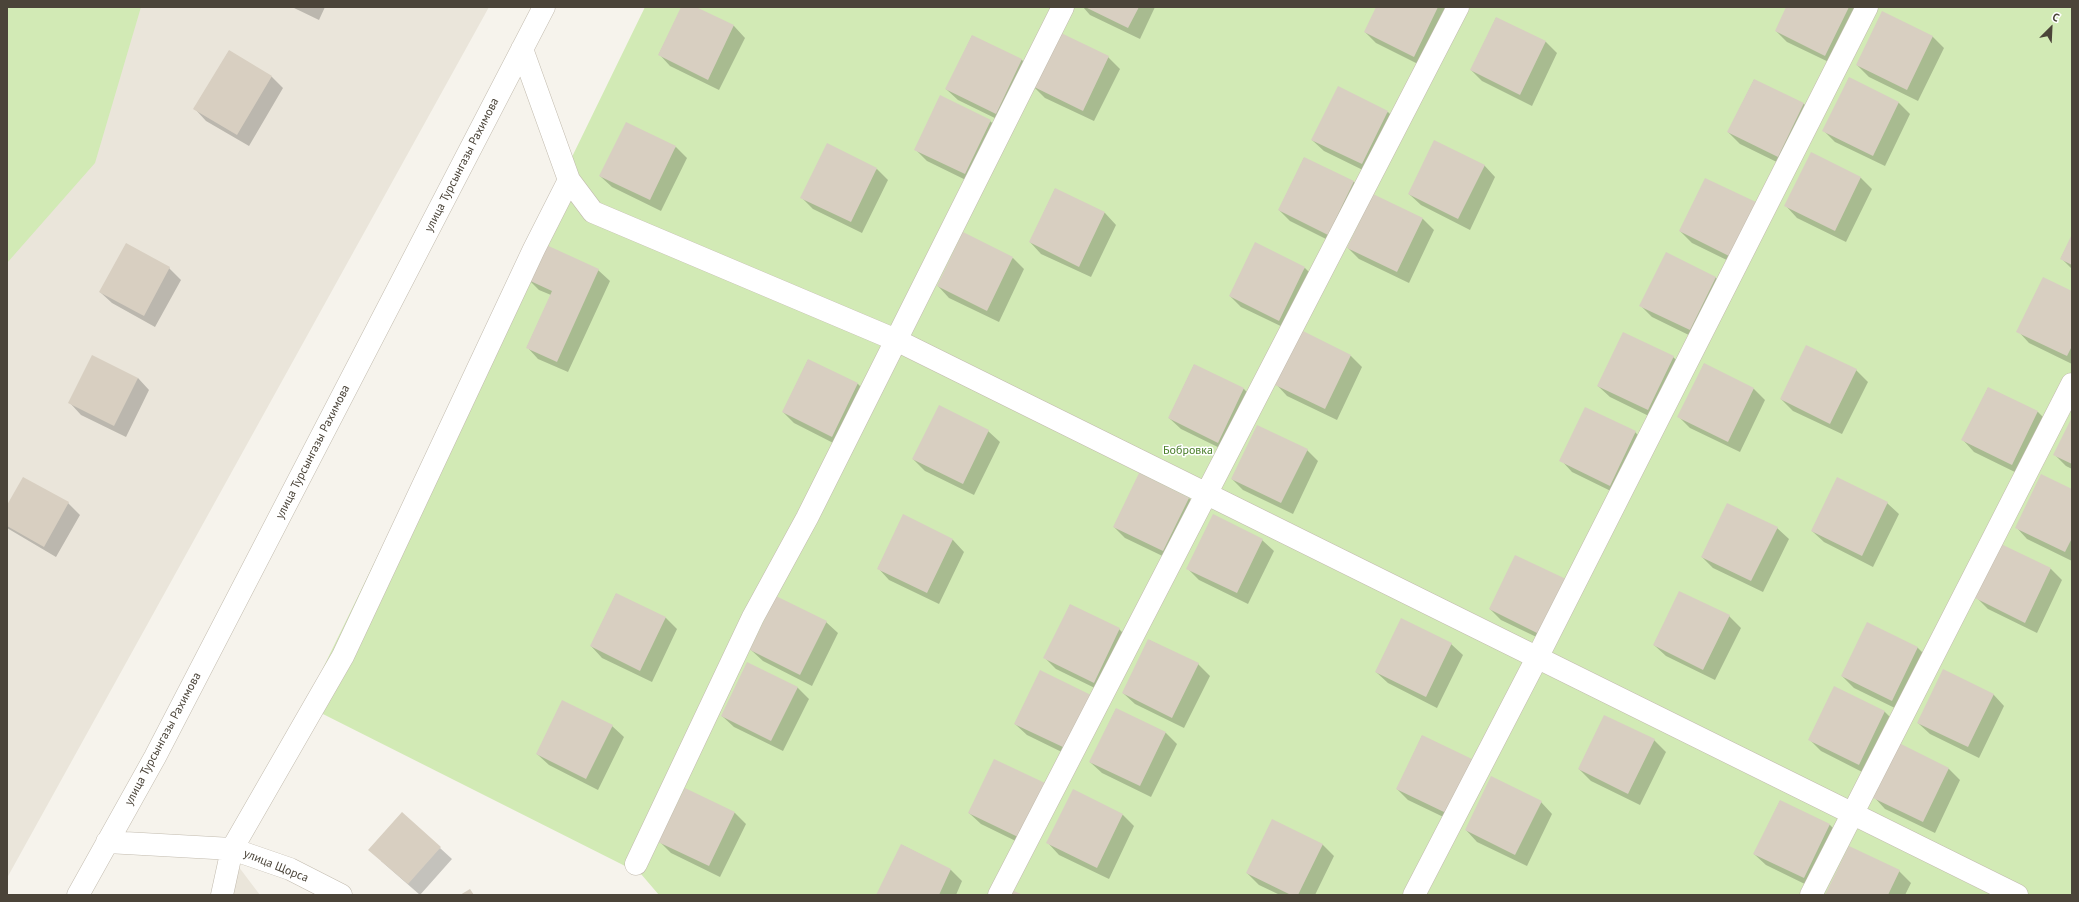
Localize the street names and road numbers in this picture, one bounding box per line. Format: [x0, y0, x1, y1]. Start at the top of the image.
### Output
street label: улица Турсынгазы Рахимова [422, 96, 502, 234]
street label: улица Турсынгазы Рахимова [273, 383, 353, 521]
street label: улица Турсынгазы Рахимова [122, 670, 204, 808]
street label: улица Щорса [241, 846, 311, 886]

